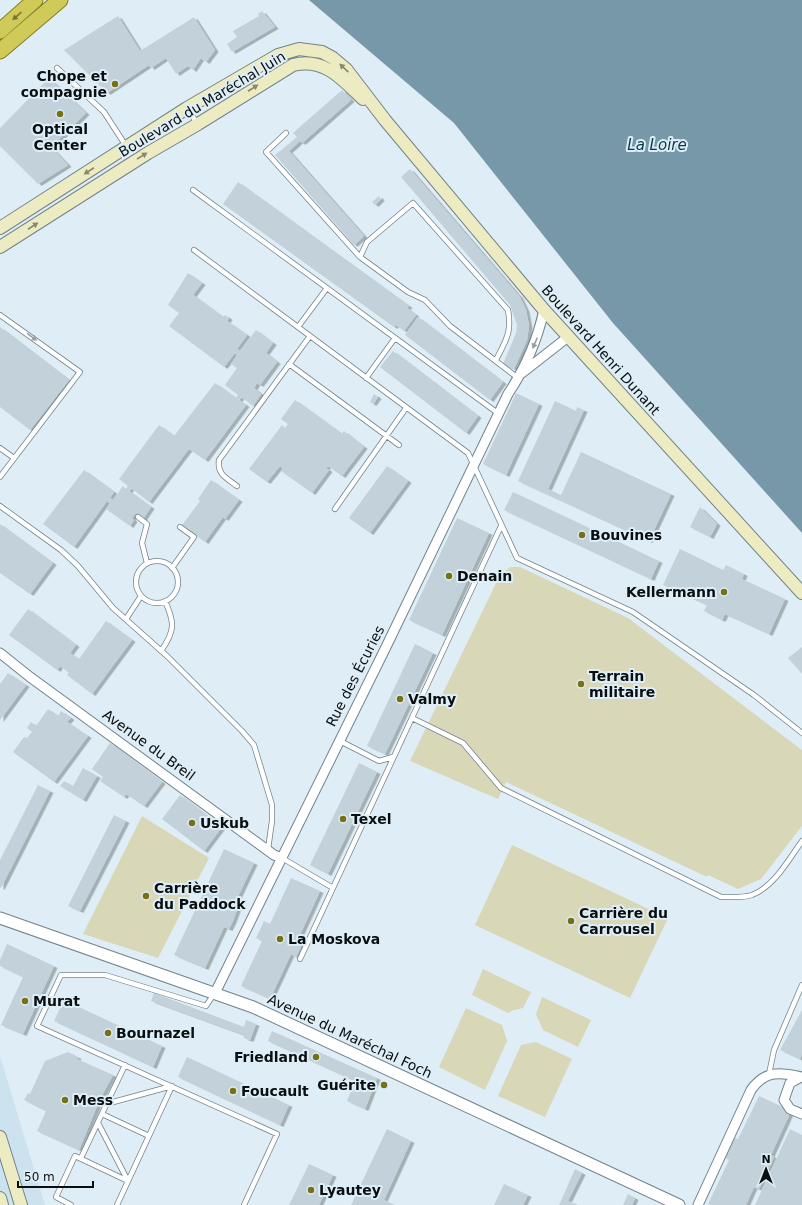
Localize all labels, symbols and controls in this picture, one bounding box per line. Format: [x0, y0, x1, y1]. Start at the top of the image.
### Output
one-way arrow [12, 11, 22, 20]
street label: Boulevard du Maréchal Juin [116, 48, 288, 160]
one-way arrow [339, 63, 349, 72]
place label: Chope et compagnie [21, 68, 107, 100]
marker: Chope et compagnie [110, 79, 120, 89]
one-way arrow [247, 85, 259, 92]
marker: Optical Center [55, 109, 65, 119]
place label: Optical Center [32, 121, 88, 153]
water label: La Loire [627, 136, 687, 154]
one-way arrow [137, 153, 148, 160]
one-way arrow [83, 168, 95, 175]
one-way arrow [27, 223, 39, 230]
street label: Boulevard Henri Dunant [539, 282, 664, 418]
one-way arrow [26, 333, 37, 341]
one-way arrow [532, 337, 538, 348]
place label: Bouvines [590, 527, 662, 543]
marker: Bouvines [577, 530, 587, 540]
place label: Denain [457, 568, 512, 584]
marker: Denain [444, 571, 454, 581]
place label: Kellermann [626, 584, 716, 600]
marker: Kellermann [719, 587, 729, 597]
street label: Rue des Écuries [323, 623, 387, 729]
place label: Terrain militaire [589, 668, 655, 700]
marker: Terrain militaire [576, 679, 586, 689]
place label: Valmy [408, 691, 456, 707]
marker: Valmy [395, 694, 405, 704]
street label: Avenue du Breil [100, 706, 198, 784]
place label: Texel [351, 811, 392, 827]
marker: Texel [338, 814, 348, 824]
place label: Uskub [200, 815, 249, 831]
marker: Uskub [187, 818, 197, 828]
place label: Carrière du Paddock [154, 880, 246, 912]
marker: Carrière du Paddock [141, 891, 151, 901]
place label: Carrière du Carrousel [579, 905, 668, 937]
marker: Carrière du Carrousel [566, 916, 576, 926]
place label: La Moskova [288, 931, 380, 947]
marker: La Moskova [275, 934, 285, 944]
street label: Avenue du Maréchal Foch [265, 991, 435, 1081]
place label: Murat [33, 993, 80, 1009]
marker: Murat [20, 996, 30, 1006]
place label: Bournazel [116, 1025, 195, 1041]
marker: Bournazel [103, 1028, 113, 1038]
place label: Friedland [234, 1049, 308, 1065]
marker: Friedland [311, 1052, 321, 1062]
place label: Guérite [317, 1077, 376, 1093]
marker: Guérite [379, 1080, 389, 1090]
place label: Foucault [241, 1083, 309, 1099]
marker: Foucault [228, 1086, 238, 1096]
place label: Mess [73, 1092, 113, 1108]
marker: Mess [60, 1095, 70, 1105]
north arrow [746, 1149, 786, 1189]
text: N [761, 1153, 771, 1166]
scale bar [18, 1163, 93, 1189]
text: 50 m [24, 1170, 55, 1184]
place label: Lyautey [319, 1182, 381, 1198]
marker: Lyautey [306, 1185, 316, 1195]

